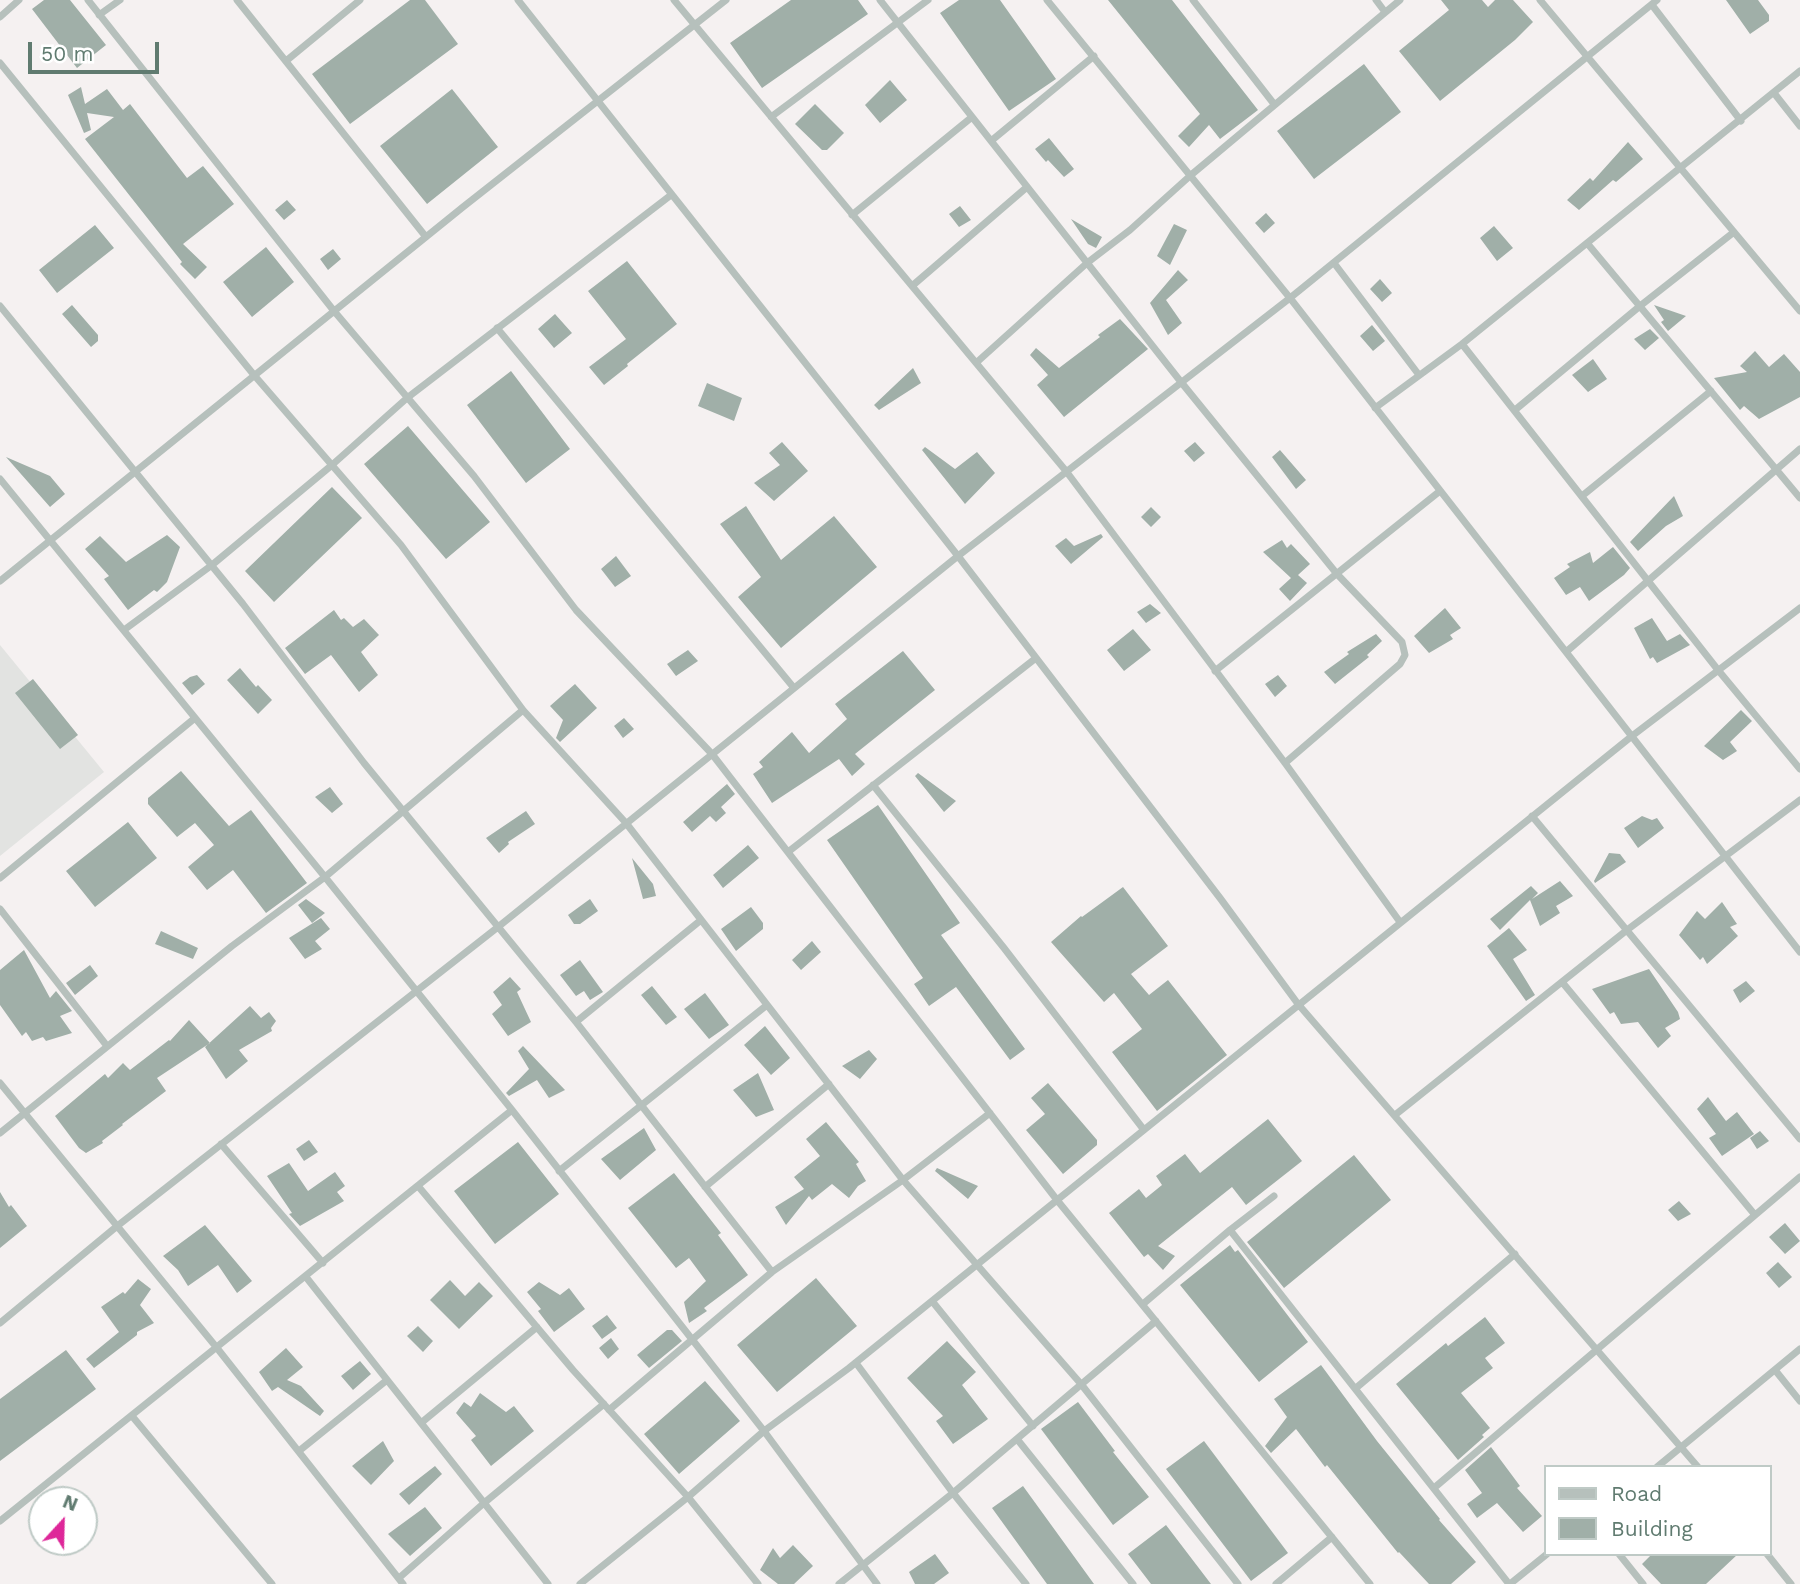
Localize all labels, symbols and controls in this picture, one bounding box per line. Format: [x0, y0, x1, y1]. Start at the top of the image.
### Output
scale bar [32, 28, 163, 72]
text: 50 m [41, 41, 93, 66]
legend [1545, 1465, 1772, 1556]
text: Road [1611, 1481, 1662, 1506]
north arrow [28, 1486, 98, 1556]
text: N [59, 1490, 81, 1516]
text: Building [1611, 1516, 1693, 1541]

